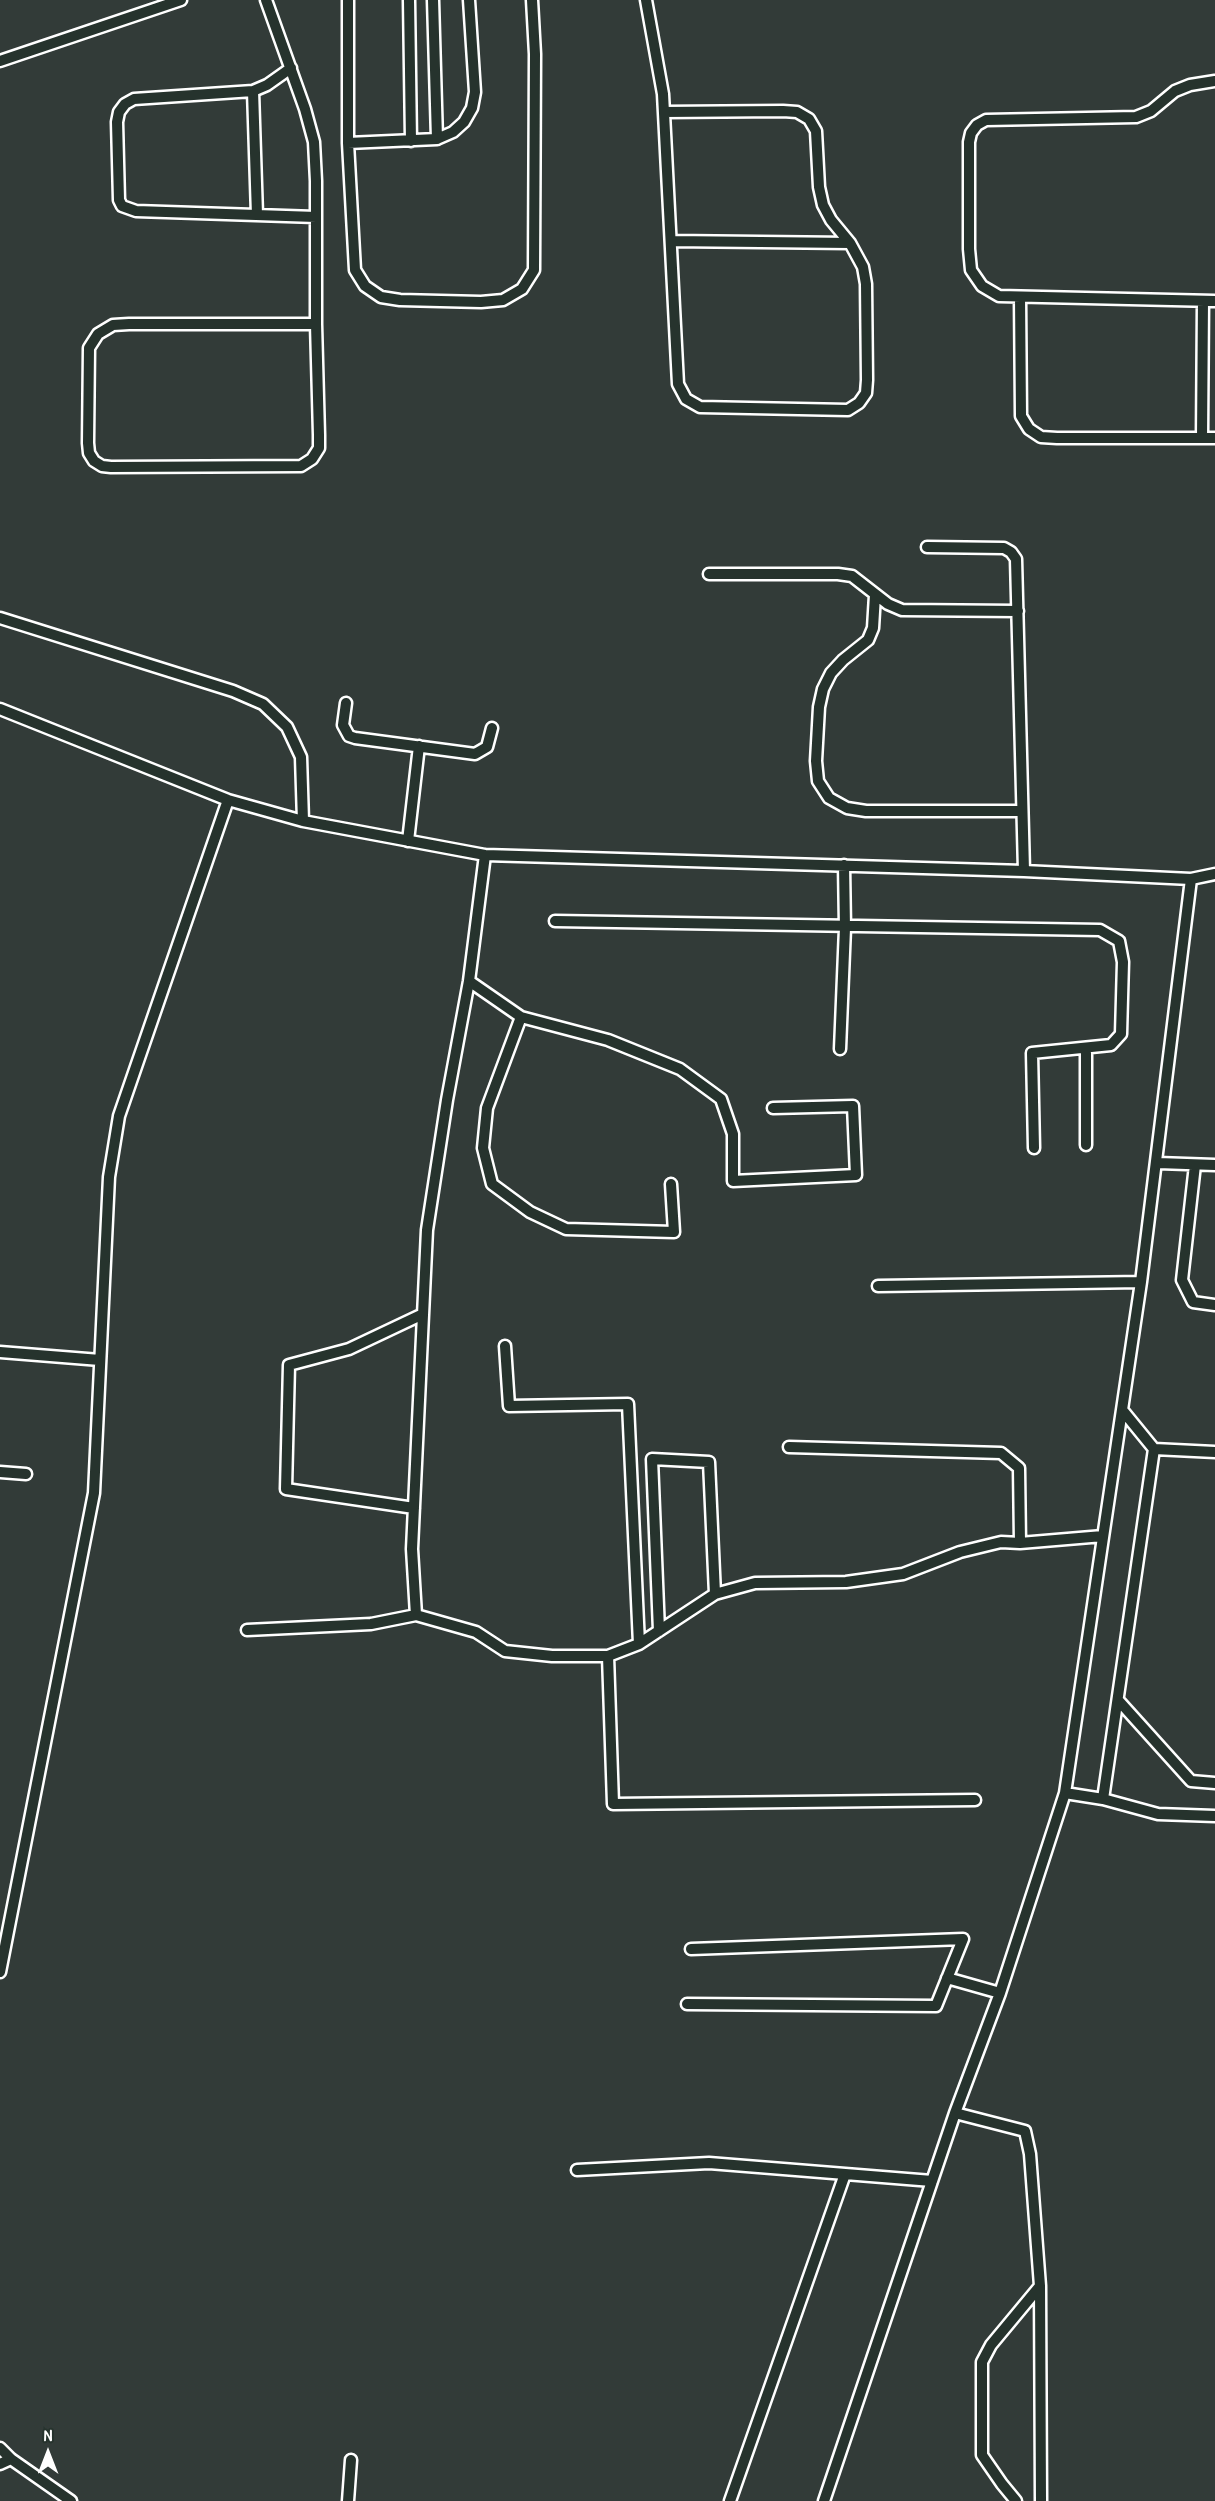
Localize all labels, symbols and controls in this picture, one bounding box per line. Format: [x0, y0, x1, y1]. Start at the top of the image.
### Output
north arrow [18, 2423, 78, 2483]
text: N [44, 2424, 52, 2446]

